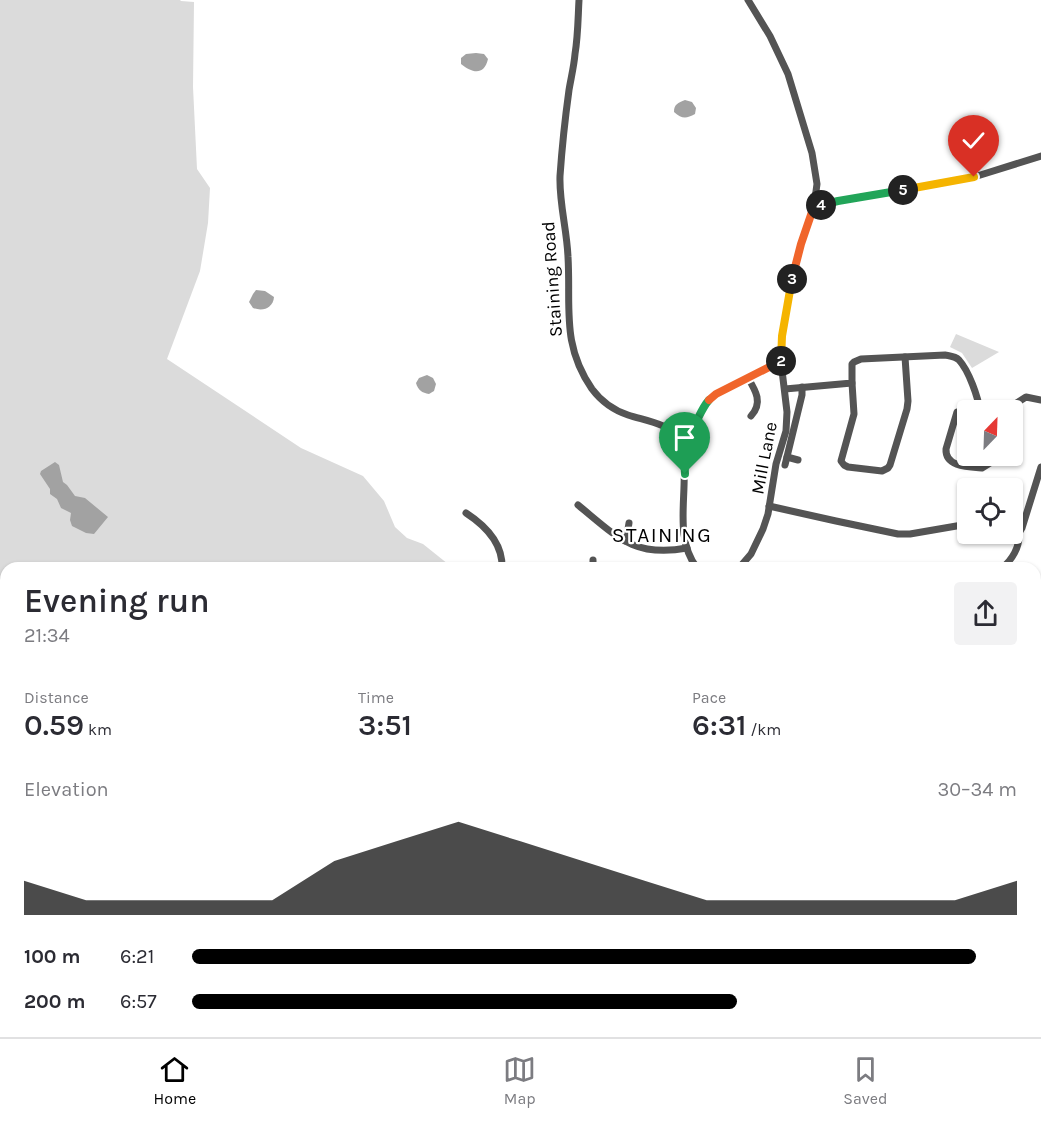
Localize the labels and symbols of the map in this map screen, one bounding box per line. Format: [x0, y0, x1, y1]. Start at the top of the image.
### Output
pin [948, 115, 999, 177]
pin: 5 [888, 175, 918, 205]
pin: 4 [806, 190, 836, 220]
street label: Staining Road [537, 220, 567, 338]
pin: 3 [777, 264, 807, 294]
pin: 2 [766, 346, 796, 376]
north arrow [957, 400, 1023, 466]
pin [659, 412, 710, 474]
street label: Mill Lane [746, 420, 782, 496]
district label: STAINING [612, 523, 712, 547]

